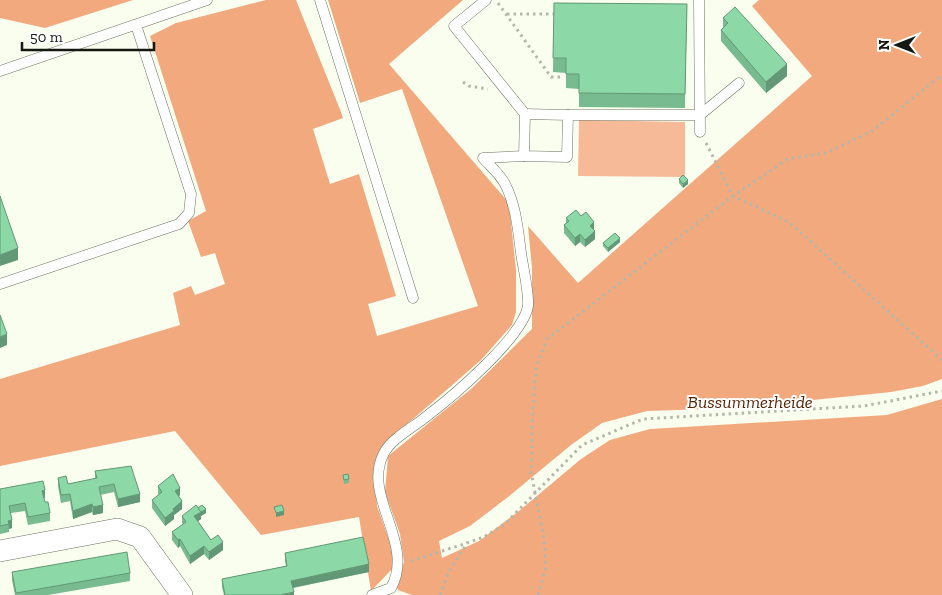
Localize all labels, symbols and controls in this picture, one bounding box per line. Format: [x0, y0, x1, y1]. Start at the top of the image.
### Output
scale bar [22, 20, 155, 52]
north arrow [872, 20, 922, 70]
text: 50 m [30, 28, 63, 46]
text: N [876, 39, 893, 50]
park label: Bussummerheide [687, 391, 813, 413]

